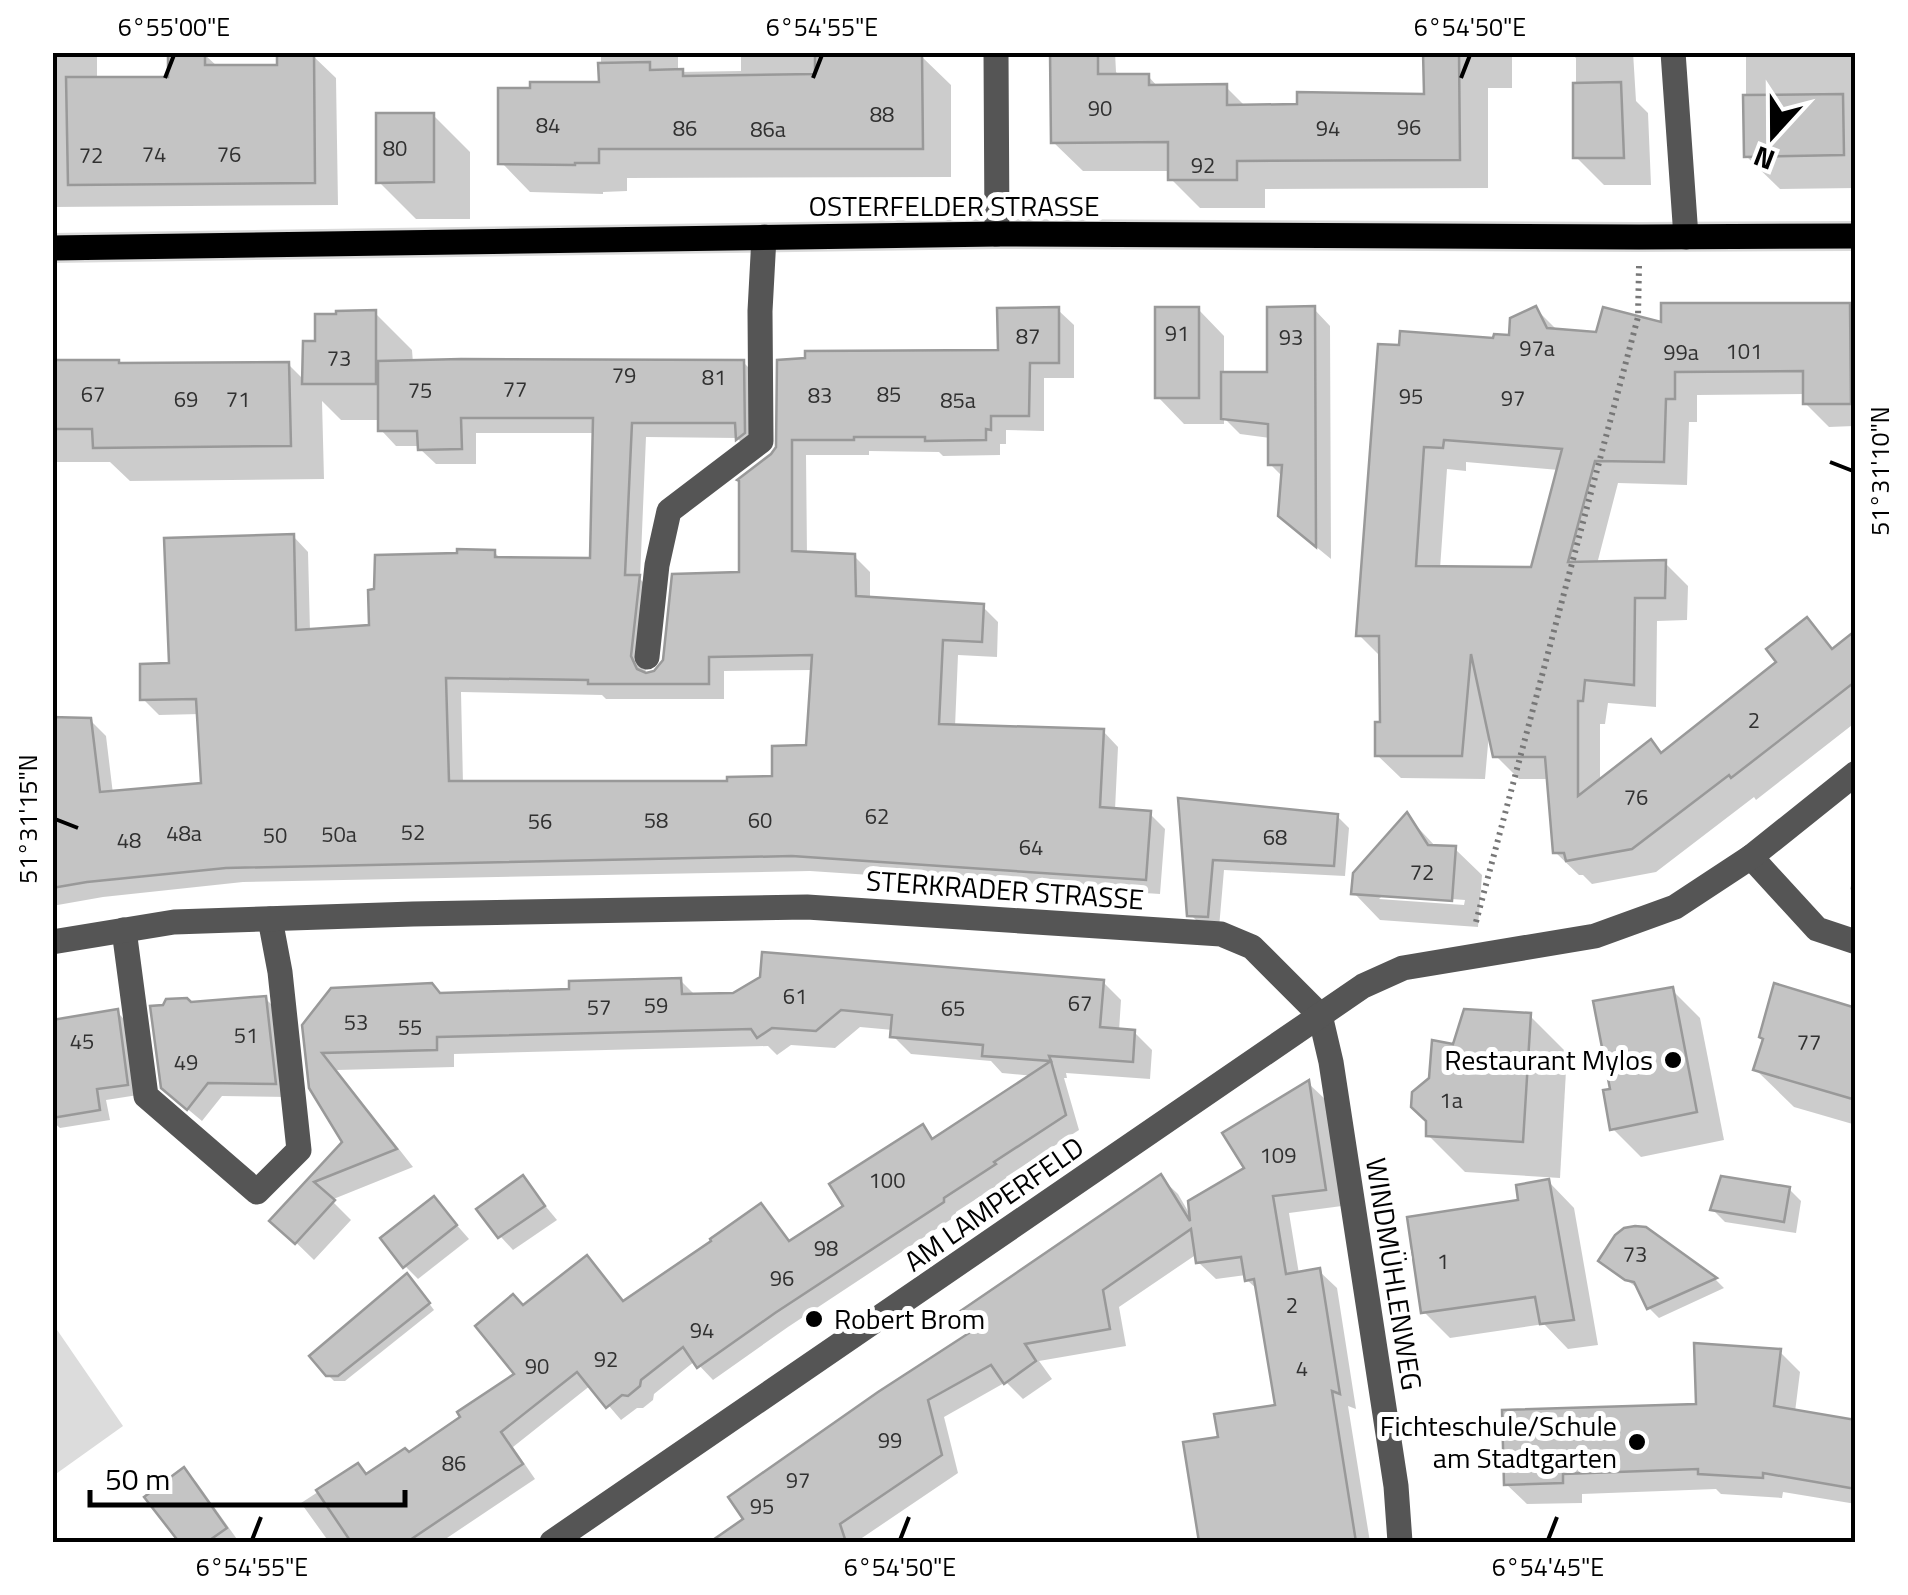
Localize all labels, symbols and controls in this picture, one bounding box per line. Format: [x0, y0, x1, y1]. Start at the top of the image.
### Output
text: 6°55'00"E [118, 8, 230, 46]
text: 6°54'55"E [766, 8, 878, 46]
text: 6°54'50"E [1414, 8, 1526, 46]
north arrow [1723, 85, 1823, 185]
house number: 90 [1088, 91, 1112, 125]
house number: 88 [870, 97, 894, 131]
house number: 84 [536, 108, 560, 142]
house number: 96 [1397, 110, 1421, 144]
house number: 86 [673, 111, 697, 145]
house number: 94 [1316, 111, 1340, 145]
house number: 86a [750, 112, 786, 146]
house number: 80 [383, 131, 407, 165]
text: N [1747, 135, 1781, 182]
house number: 74 [142, 137, 166, 171]
house number: 76 [217, 137, 241, 171]
house number: 72 [79, 138, 103, 172]
house number: 92 [1191, 148, 1215, 182]
street label: OSTERFELDER STRASSE [809, 184, 1099, 227]
house number: 91 [1165, 316, 1189, 350]
house number: 87 [1016, 319, 1040, 353]
house number: 93 [1279, 320, 1303, 354]
house number: 97a [1519, 331, 1555, 365]
house number: 101 [1726, 334, 1762, 368]
house number: 99a [1663, 335, 1699, 369]
house number: 73 [327, 341, 351, 375]
house number: 79 [612, 358, 636, 392]
house number: 81 [702, 360, 726, 394]
house number: 77 [503, 372, 527, 406]
house number: 75 [408, 373, 432, 407]
house number: 67 [81, 377, 105, 411]
house number: 85 [877, 377, 901, 411]
house number: 83 [808, 378, 832, 412]
house number: 95 [1399, 379, 1423, 413]
house number: 97 [1501, 381, 1525, 415]
house number: 69 [174, 382, 198, 416]
house number: 71 [226, 382, 250, 416]
house number: 85a [940, 383, 976, 417]
text: 51°31'10"N [1861, 406, 1899, 536]
house number: 2 [1748, 703, 1760, 737]
text: 51°31'15"N [9, 754, 47, 884]
house number: 76 [1624, 780, 1648, 814]
house number: 62 [865, 799, 889, 833]
house number: 58 [644, 803, 668, 837]
house number: 60 [748, 803, 772, 837]
house number: 56 [528, 804, 552, 838]
house number: 52 [401, 815, 425, 849]
house number: 48a [166, 816, 202, 850]
house number: 50a [321, 817, 357, 851]
house number: 50 [263, 818, 287, 852]
house number: 68 [1263, 820, 1287, 854]
house number: 48 [117, 823, 141, 857]
house number: 64 [1019, 830, 1043, 864]
house number: 72 [1410, 855, 1434, 889]
street label: STERKRADER STRASSE [865, 858, 1145, 921]
house number: 61 [783, 979, 807, 1013]
house number: 67 [1068, 986, 1092, 1020]
house number: 59 [644, 988, 668, 1022]
house number: 57 [587, 990, 611, 1024]
house number: 65 [941, 991, 965, 1025]
house number: 53 [344, 1005, 368, 1039]
house number: 55 [398, 1010, 422, 1044]
house number: 51 [234, 1018, 258, 1052]
house number: 45 [70, 1024, 94, 1058]
house number: 77 [1797, 1025, 1821, 1059]
place label: Restaurant Mylos [1444, 1038, 1653, 1081]
house number: 49 [174, 1045, 198, 1079]
marker: Restaurant Mylos [1662, 1049, 1684, 1071]
house number: 1a [1439, 1083, 1463, 1117]
street label: AM LAMPERFELD [895, 1125, 1092, 1282]
house number: 109 [1260, 1138, 1296, 1172]
street label: WINDMÜHLENWEG [1355, 1155, 1434, 1393]
house number: 100 [869, 1163, 905, 1197]
house number: 98 [814, 1231, 838, 1265]
house number: 73 [1623, 1237, 1647, 1271]
house number: 1 [1437, 1244, 1449, 1278]
house number: 96 [770, 1261, 794, 1295]
house number: 2 [1286, 1288, 1298, 1322]
place label: Robert Brom [834, 1297, 985, 1340]
marker: Robert Brom [803, 1308, 825, 1330]
house number: 94 [690, 1313, 714, 1347]
house number: 92 [594, 1342, 618, 1376]
house number: 90 [525, 1349, 549, 1383]
house number: 4 [1296, 1351, 1308, 1385]
place label: Fichteschule/Schule am Stadtgarten [1380, 1404, 1617, 1479]
house number: 99 [878, 1423, 902, 1457]
marker: Fichteschule/Schule am Stadtgarten [1626, 1431, 1648, 1453]
scale bar [90, 1445, 405, 1507]
house number: 86 [442, 1446, 466, 1480]
text: 50 m [105, 1456, 170, 1502]
house number: 97 [786, 1463, 810, 1497]
house number: 95 [750, 1489, 774, 1523]
text: 6°54'55"E [196, 1548, 308, 1586]
text: 6°54'50"E [844, 1548, 956, 1586]
text: 6°54'45"E [1492, 1548, 1604, 1586]

